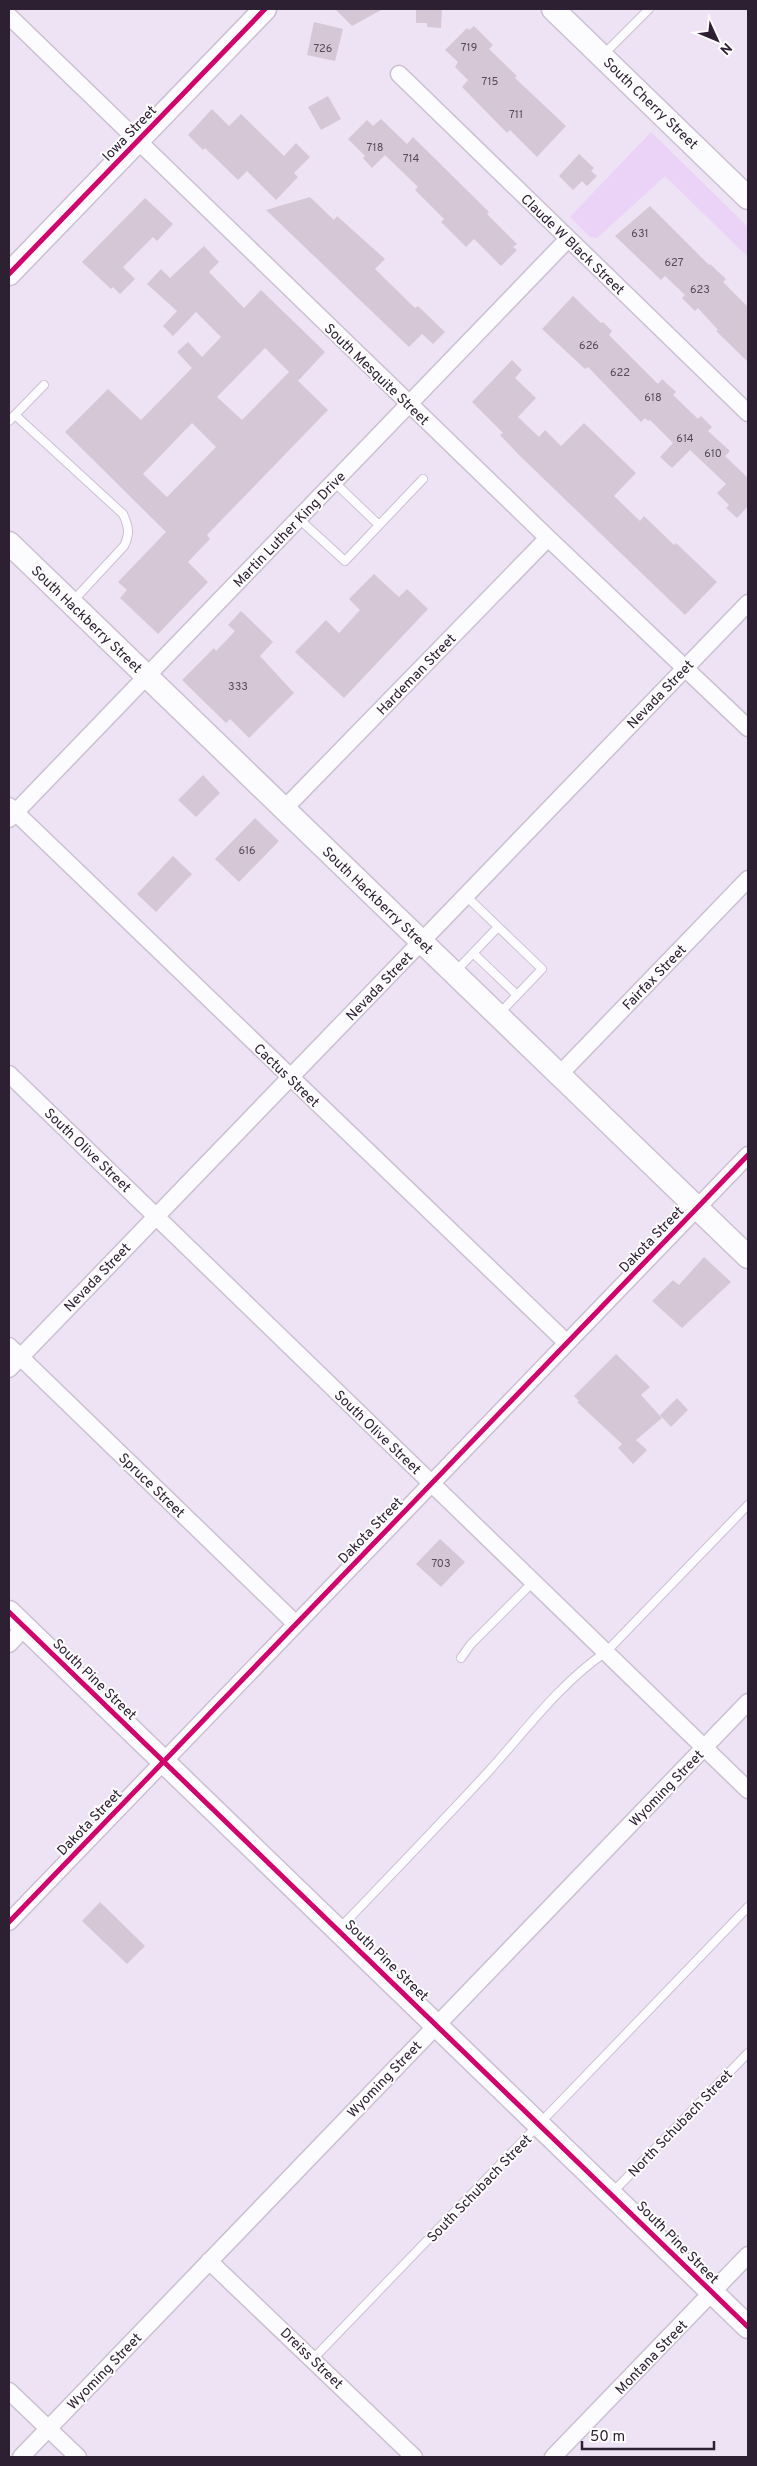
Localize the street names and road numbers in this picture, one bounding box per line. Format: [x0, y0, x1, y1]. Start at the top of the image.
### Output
street label: South Cherry Street [599, 55, 701, 154]
street label: Iowa Street [99, 103, 161, 165]
street label: Claude W Black Street [516, 191, 627, 299]
street label: South Mesquite Street [320, 321, 432, 429]
street label: Martin Luther King Drive [230, 469, 350, 591]
street label: South Hackberry Street [27, 563, 145, 677]
street label: Hardeman Street [374, 631, 460, 719]
street label: Nevada Street [624, 657, 698, 733]
street label: South Hackberry Street [318, 844, 436, 958]
street label: Fairfax Street [620, 942, 691, 1014]
street label: Nevada Street [343, 949, 417, 1025]
street label: Cactus Street [250, 1041, 322, 1112]
street label: South Olive Street [40, 1105, 134, 1197]
street label: Dakota Street [616, 1203, 688, 1277]
street label: Nevada Street [61, 1240, 135, 1316]
street label: South Olive Street [330, 1387, 424, 1479]
street label: Spruce Street [114, 1450, 188, 1522]
street label: Dakota Street [335, 1494, 407, 1568]
street label: South Pine Street [49, 1636, 139, 1724]
street label: Wyoming Street [626, 1747, 708, 1831]
street label: Dakota Street [54, 1786, 126, 1860]
street label: South Pine Street [341, 1917, 431, 2005]
street label: Wyoming Street [344, 2038, 426, 2122]
street label: North Schubach Street [625, 2067, 737, 2181]
street label: South Schubach Street [424, 2132, 536, 2246]
street label: South Pine Street [632, 2198, 722, 2288]
street label: Montana Street [612, 2317, 692, 2399]
street label: Dreiss Street [276, 2325, 346, 2393]
street label: Wyoming Street [64, 2330, 146, 2414]

